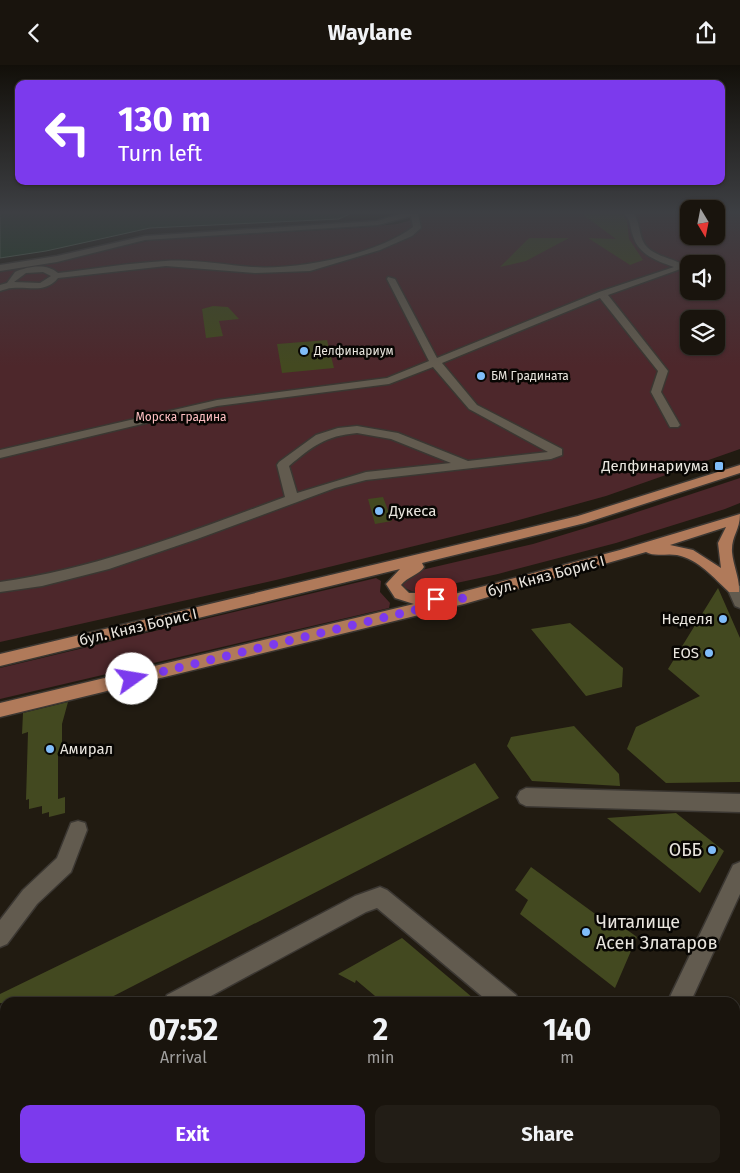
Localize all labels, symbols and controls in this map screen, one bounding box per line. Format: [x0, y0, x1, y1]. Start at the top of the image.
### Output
icon: back [20, 19, 48, 47]
text: Waylane [328, 19, 412, 46]
icon: share [692, 19, 720, 47]
text: 130 m [118, 98, 211, 140]
icon: left [35, 100, 100, 165]
text: Turn left [118, 140, 202, 167]
north arrow [680, 200, 725, 245]
map controls [680, 200, 725, 355]
button: sound [680, 255, 725, 300]
button: layers [680, 310, 725, 355]
place label: Делфинариум [313, 344, 394, 358]
marker: Делфинариум [298, 345, 310, 357]
place label: БМ Градината [491, 369, 569, 383]
marker: БМ Градината [475, 370, 487, 382]
park label: Морска градина [135, 410, 227, 424]
place label: Делфинариума [600, 457, 709, 475]
marker: Делфинариума [713, 460, 725, 472]
place label: Дукеса [388, 502, 437, 520]
marker: Дукеса [373, 505, 385, 517]
street label: бул. Княз Борис I [485, 552, 607, 600]
pin [415, 578, 457, 620]
icon: arrive [422, 585, 450, 613]
street label: бул. Княз Борис I [77, 605, 199, 649]
place label: Неделя [662, 610, 713, 628]
marker: Неделя [717, 613, 729, 625]
place label: EOS [673, 644, 699, 662]
marker: EOS [703, 647, 715, 659]
position arrow [105, 652, 157, 704]
place label: Амирал [60, 740, 113, 758]
marker: Амирал [44, 743, 56, 755]
place label: ОББ [669, 839, 702, 861]
marker: ОББ [706, 844, 718, 856]
place label: Читалище Асен Златаров [596, 911, 718, 954]
marker: Читалище Асен Златаров [580, 926, 592, 938]
text: 07:52 [149, 1012, 218, 1048]
text: 2 [373, 1012, 388, 1048]
text: 140 [543, 1012, 591, 1048]
text: Arrival [160, 1048, 207, 1067]
text: min [367, 1048, 394, 1067]
text: m [560, 1048, 574, 1067]
button: Exit [20, 1105, 365, 1163]
button: Share [375, 1105, 720, 1163]

